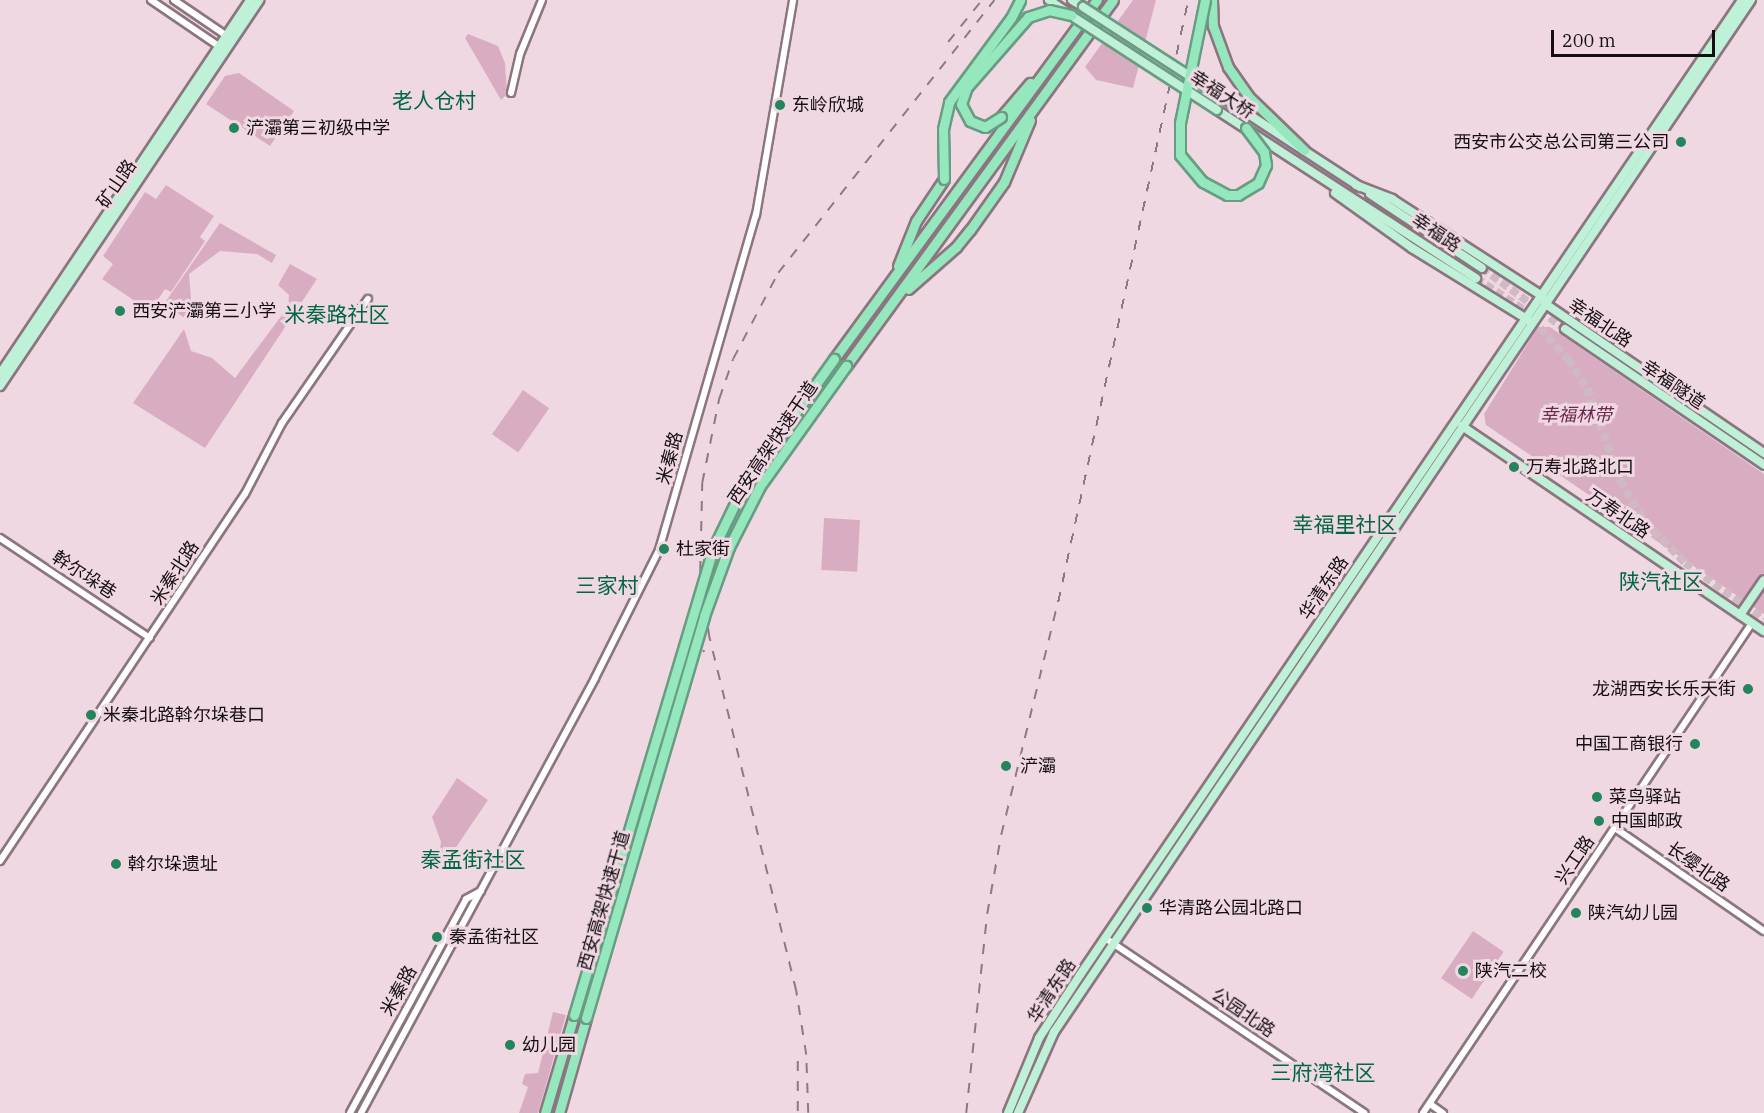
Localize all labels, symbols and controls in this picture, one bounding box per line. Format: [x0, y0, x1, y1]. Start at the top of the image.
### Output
scale bar [1554, 18, 1718, 56]
text: 200 m [1562, 29, 1616, 52]
street label: 幸福大桥 [1186, 66, 1258, 124]
district label: 老人仓村 [392, 87, 476, 113]
place label: 东岭欣城 [792, 94, 864, 116]
marker: 东岭欣城 [773, 98, 787, 112]
place label: 浐灞第三初级中学 [246, 117, 390, 139]
marker: 浐灞第三初级中学 [227, 121, 241, 135]
place label: 西安市公交总公司第三公司 [1453, 131, 1669, 153]
marker: 西安市公交总公司第三公司 [1674, 135, 1688, 149]
street label: 矿山路 [93, 156, 141, 212]
street label: 幸福路 [1408, 209, 1464, 257]
street label: 幸福北路 [1564, 294, 1636, 352]
place label: 西安浐灞第三小学 [132, 300, 276, 322]
district label: 米秦路社区 [285, 301, 389, 327]
marker: 西安浐灞第三小学 [113, 304, 127, 318]
street label: 幸福隧道 [1637, 356, 1709, 414]
street label: 西安高架快速干道 [724, 377, 822, 509]
park label: 幸福林带 [1540, 404, 1612, 426]
street label: 米秦路 [653, 429, 687, 487]
place label: 万寿北路北口 [1526, 456, 1634, 478]
marker: 万寿北路北口 [1507, 460, 1521, 474]
street label: 万寿北路 [1582, 485, 1654, 543]
district label: 幸福里社区 [1293, 511, 1397, 537]
street label: 米秦北路 [146, 537, 204, 609]
place label: 杜家街 [676, 538, 730, 560]
marker: 杜家街 [657, 542, 671, 556]
street label: 幹尔垛巷 [48, 546, 120, 604]
street label: 华清东路 [1295, 552, 1353, 624]
district label: 陕汽社区 [1619, 568, 1703, 594]
district label: 三家村 [576, 572, 638, 598]
place label: 龙湖西安长乐天街 [1592, 678, 1736, 700]
marker: 龙湖西安长乐天街 [1741, 682, 1755, 696]
place label: 米秦北路斡尔垛巷口 [103, 704, 265, 726]
marker: 米秦北路斡尔垛巷口 [84, 708, 98, 722]
place label: 中国工商银行 [1575, 733, 1683, 755]
marker: 中国工商银行 [1688, 737, 1702, 751]
place label: 浐灞 [1020, 755, 1056, 777]
marker: 浐灞 [997, 757, 1015, 775]
place label: 菜鸟驿站 [1609, 786, 1681, 808]
marker: 菜鸟驿站 [1590, 790, 1604, 804]
place label: 中国邮政 [1611, 810, 1683, 832]
marker: 中国邮政 [1592, 814, 1606, 828]
street label: 西安高架快速干道 [574, 829, 634, 973]
street label: 兴工路 [1551, 832, 1599, 888]
street label: 长缨北路 [1662, 838, 1734, 896]
district label: 秦孟街社区 [421, 846, 525, 872]
place label: 斡尔垛遗址 [128, 853, 218, 875]
marker: 斡尔垛遗址 [109, 857, 123, 871]
place label: 华清路公园北路口 [1159, 897, 1303, 919]
marker: 华清路公园北路口 [1140, 901, 1154, 915]
place label: 陕汽幼儿园 [1588, 902, 1678, 924]
marker: 陕汽幼儿园 [1569, 906, 1583, 920]
place label: 秦孟街社区 [449, 926, 539, 948]
marker: 秦孟街社区 [430, 930, 444, 944]
street label: 华清东路 [1023, 955, 1081, 1027]
place label: 陕汽二校 [1475, 960, 1547, 982]
street label: 米秦路 [376, 962, 422, 1020]
marker: 陕汽二校 [1456, 964, 1470, 978]
street label: 公园北路 [1207, 984, 1279, 1042]
place label: 幼儿园 [522, 1034, 576, 1056]
marker: 幼儿园 [503, 1038, 517, 1052]
district label: 三府湾社区 [1271, 1059, 1375, 1085]

